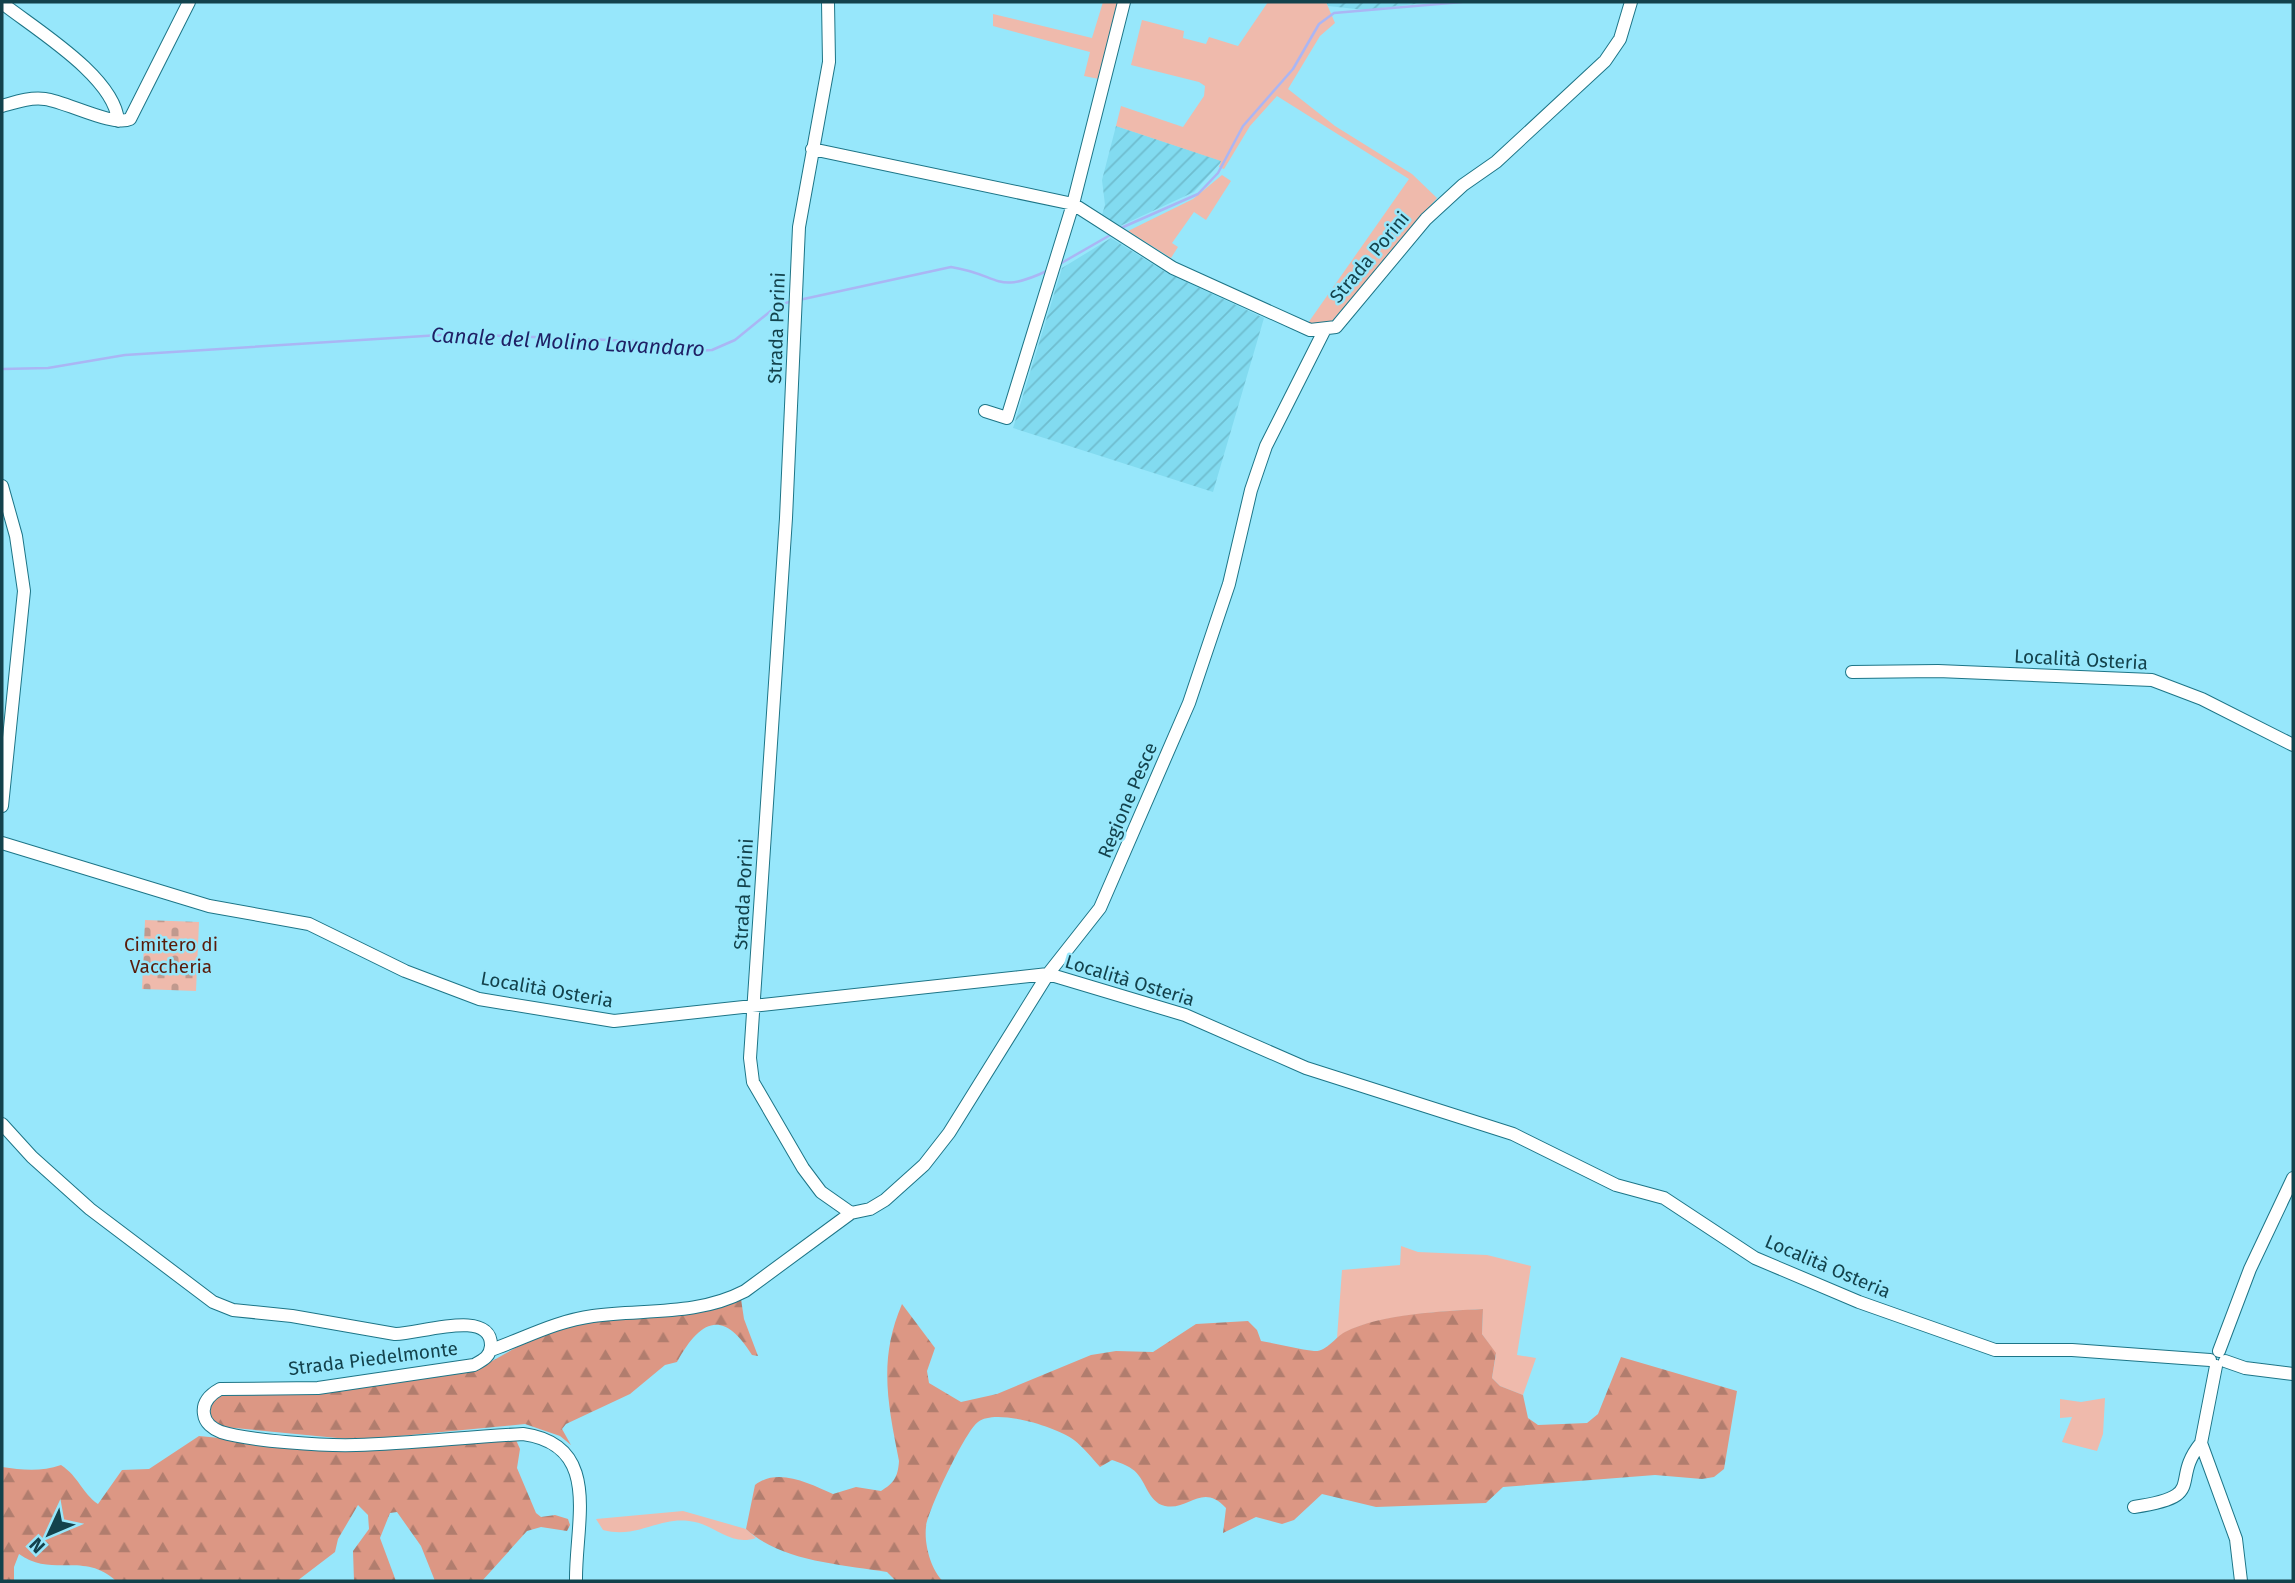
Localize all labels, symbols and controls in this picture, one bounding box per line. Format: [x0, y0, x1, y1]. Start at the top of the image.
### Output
street label: Strada Porini [1325, 207, 1414, 307]
street label: Strada Porini [763, 272, 790, 384]
water label: Canale del Molino Lavandaro [431, 322, 705, 362]
street label: Località Osteria [2013, 645, 2149, 674]
street label: Regione Pesce [1093, 739, 1162, 861]
street label: Strada Porini [729, 838, 758, 950]
park label: Cimitero di Vaccheria [124, 933, 218, 978]
street label: Località Osteria [1062, 950, 1197, 1011]
street label: Località Osteria [479, 967, 615, 1012]
street label: Località Osteria [1762, 1230, 1894, 1303]
street label: Strada Piedelmonte [287, 1337, 459, 1380]
north arrow [14, 1499, 84, 1569]
text: N [24, 1533, 50, 1558]

